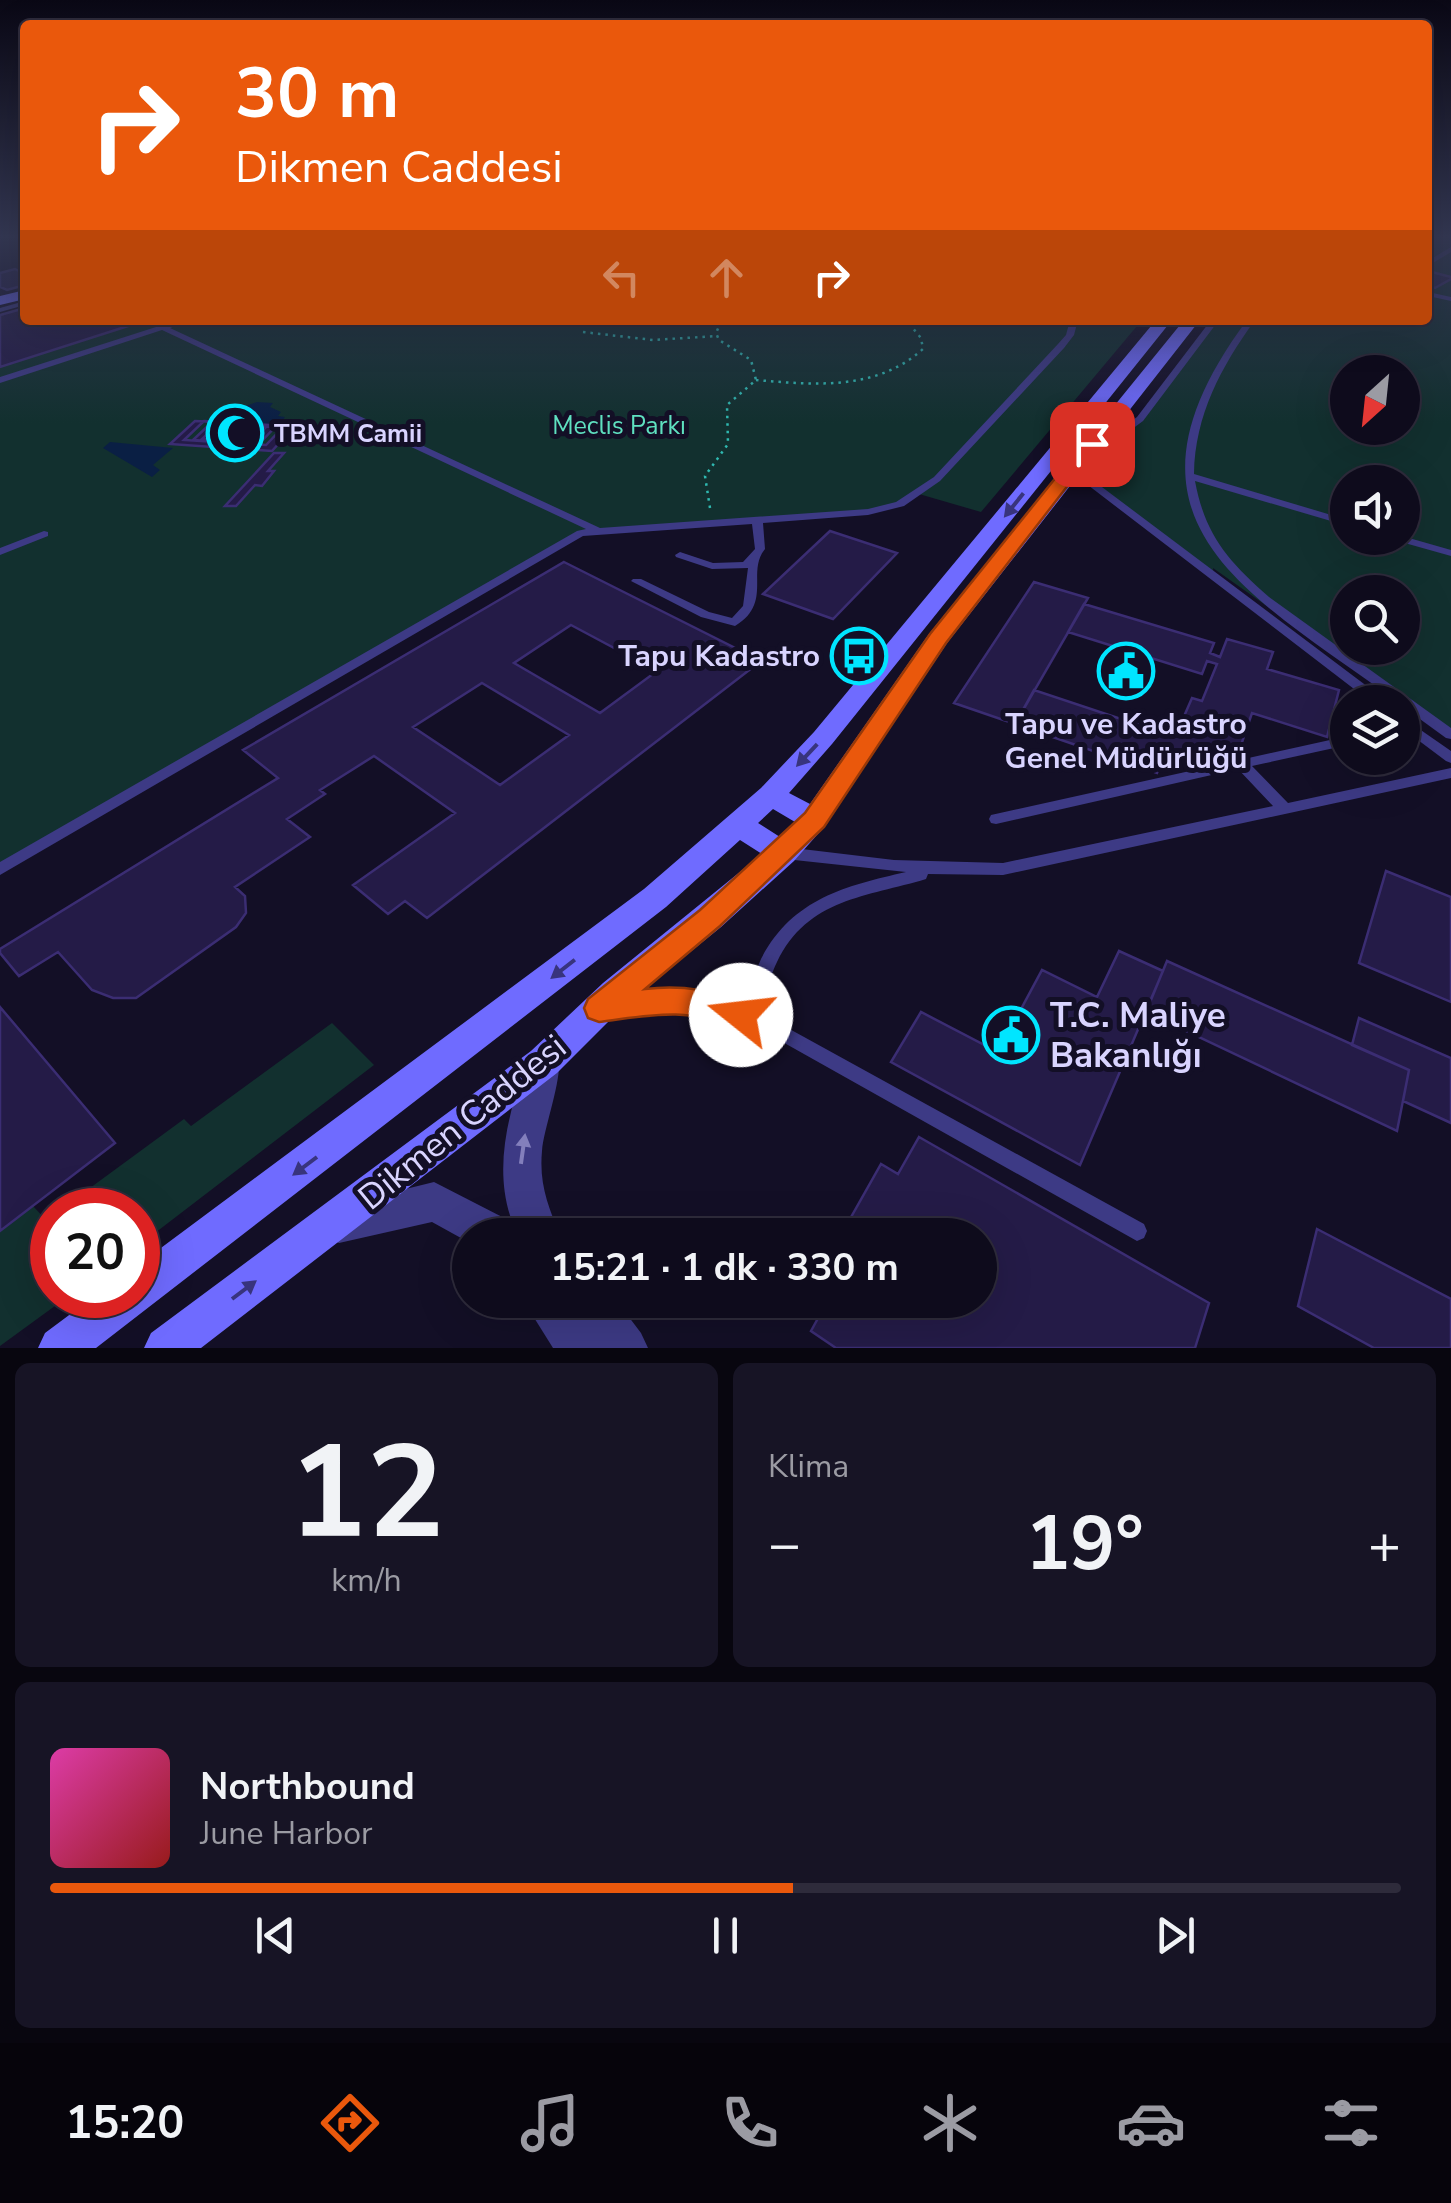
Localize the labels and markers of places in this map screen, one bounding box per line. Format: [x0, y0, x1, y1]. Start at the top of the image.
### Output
pin [1050, 402, 1135, 487]
mosque icon: TBMM Camii [205, 403, 265, 463]
place label: TBMM Camii [274, 417, 422, 451]
bus stop icon: Tapu Kadastro [829, 626, 889, 686]
place label: Tapu Kadastro [618, 636, 820, 677]
public building icon: Tapu ve Kadastro Genel Müdürlüğü [1096, 641, 1156, 701]
place label: Tapu ve Kadastro Genel Müdürlüğü [1005, 704, 1247, 779]
place label: T.C. Maliye Bakanlığı [1050, 992, 1226, 1079]
public building icon: T.C. Maliye Bakanlığı [981, 1005, 1041, 1065]

